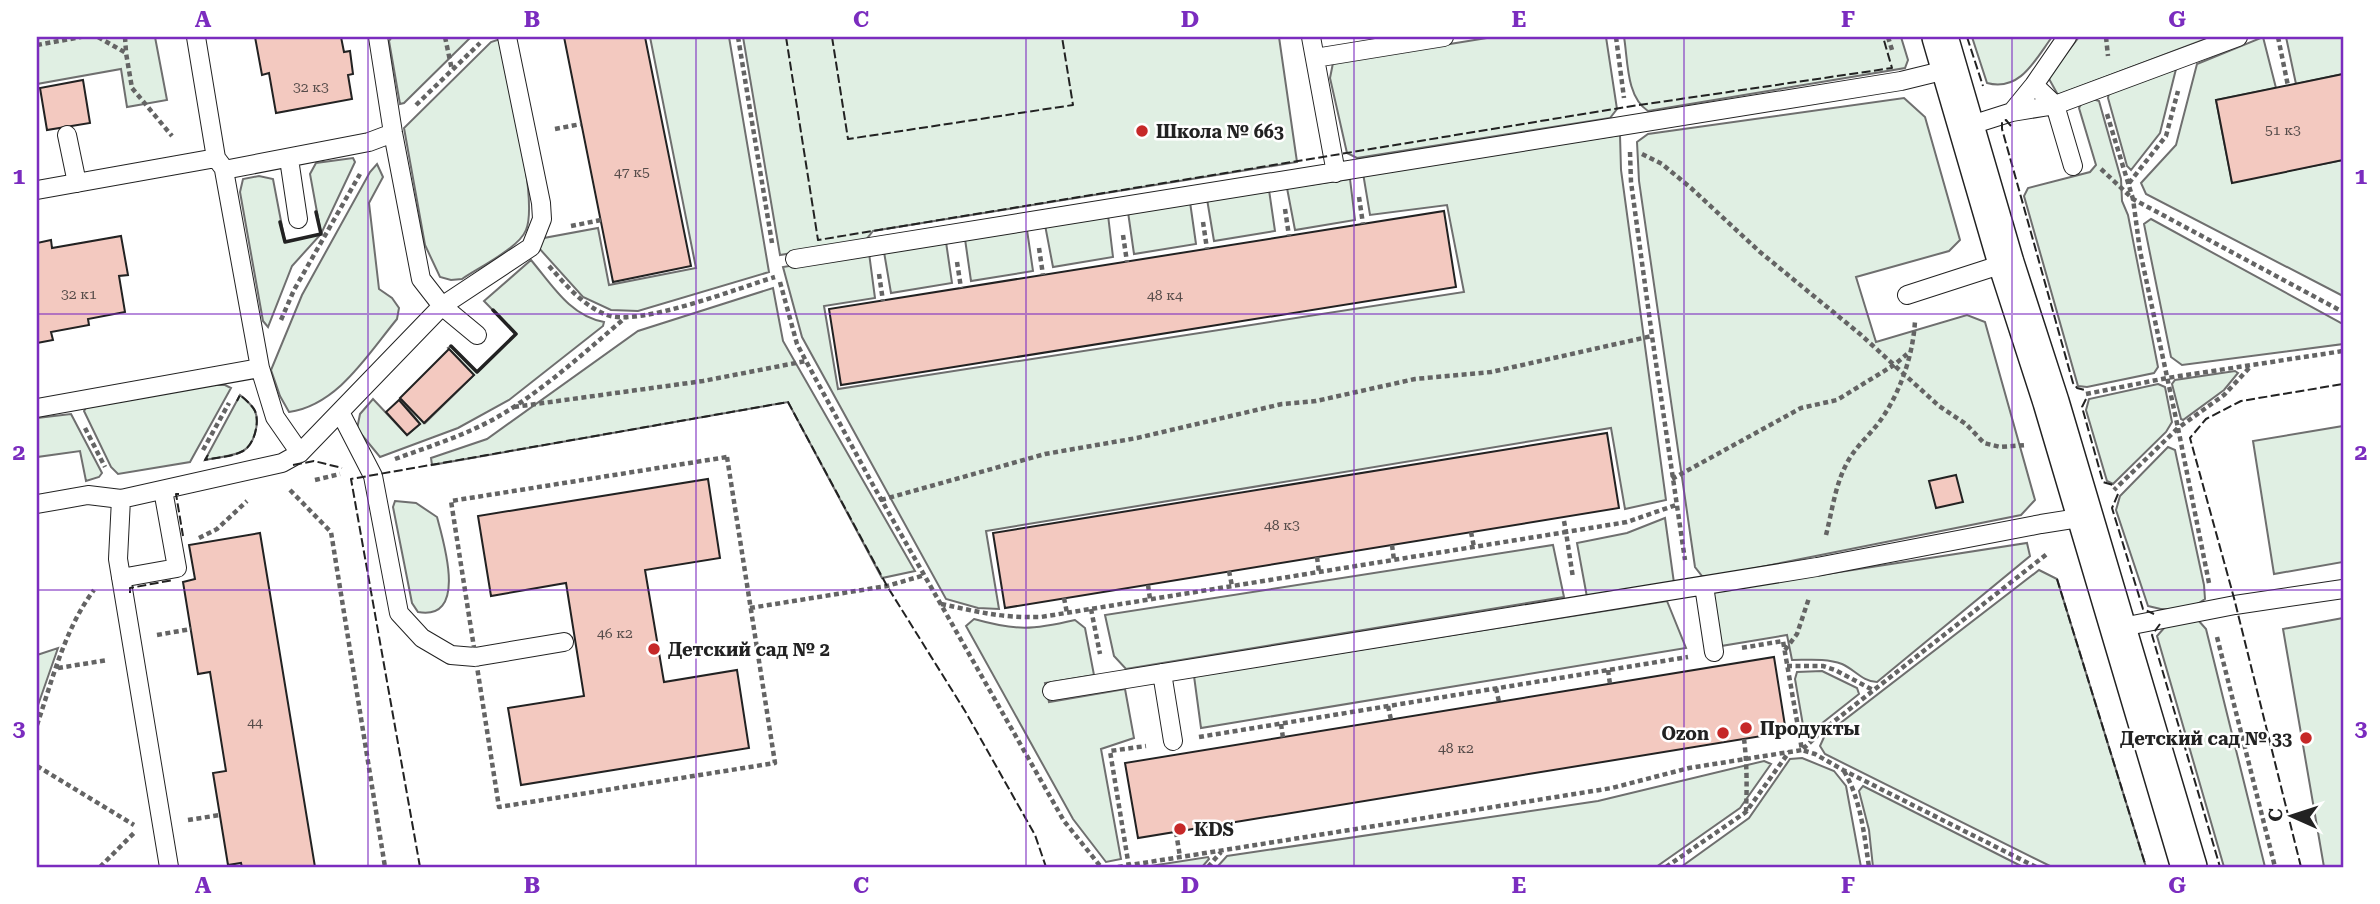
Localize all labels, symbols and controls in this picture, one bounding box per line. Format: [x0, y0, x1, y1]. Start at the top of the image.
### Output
text: A [195, 6, 212, 33]
text: B [524, 6, 540, 33]
text: C [853, 6, 869, 33]
text: D [1181, 6, 1199, 33]
text: E [1512, 6, 1526, 33]
text: F [1841, 6, 1855, 33]
text: G [2168, 6, 2186, 33]
house number: 32 к3 [293, 79, 329, 95]
place label: Школа № 663 [1156, 121, 1284, 142]
house number: 51 к3 [2265, 122, 2301, 138]
marker: Школа № 663 [1134, 123, 1150, 139]
text: 1 [13, 163, 26, 190]
text: 1 [2355, 163, 2368, 190]
house number: 47 к5 [614, 164, 650, 180]
house number: 32 к1 [61, 286, 97, 302]
house number: 48 к4 [1147, 287, 1183, 303]
text: 2 [13, 439, 25, 466]
text: 2 [2355, 439, 2367, 466]
house number: 48 к3 [1264, 517, 1300, 533]
house number: 46 к2 [597, 625, 633, 641]
place label: Детский сад № 2 [668, 639, 830, 660]
marker: Детский сад № 2 [646, 641, 662, 657]
house number: 44 [247, 714, 263, 730]
text: 3 [13, 715, 26, 742]
text: 3 [2355, 715, 2368, 742]
place label: Продукты [1760, 718, 1860, 739]
marker: Продукты [1738, 720, 1754, 736]
place label: Ozon [1661, 723, 1709, 744]
marker: Ozon [1715, 725, 1731, 741]
place label: Детский сад № 33 [2120, 728, 2292, 749]
marker: Детский сад № 33 [2298, 730, 2314, 746]
house number: 48 к2 [1438, 740, 1474, 756]
north arrow [2258, 782, 2328, 852]
text: С [2264, 808, 2287, 822]
place label: KDS [1194, 819, 1234, 840]
marker: KDS [1172, 821, 1188, 837]
text: A [195, 872, 212, 899]
text: B [524, 872, 540, 899]
text: C [853, 872, 869, 899]
text: D [1181, 872, 1199, 899]
text: E [1512, 872, 1526, 899]
text: F [1841, 872, 1855, 899]
text: G [2168, 872, 2186, 899]

